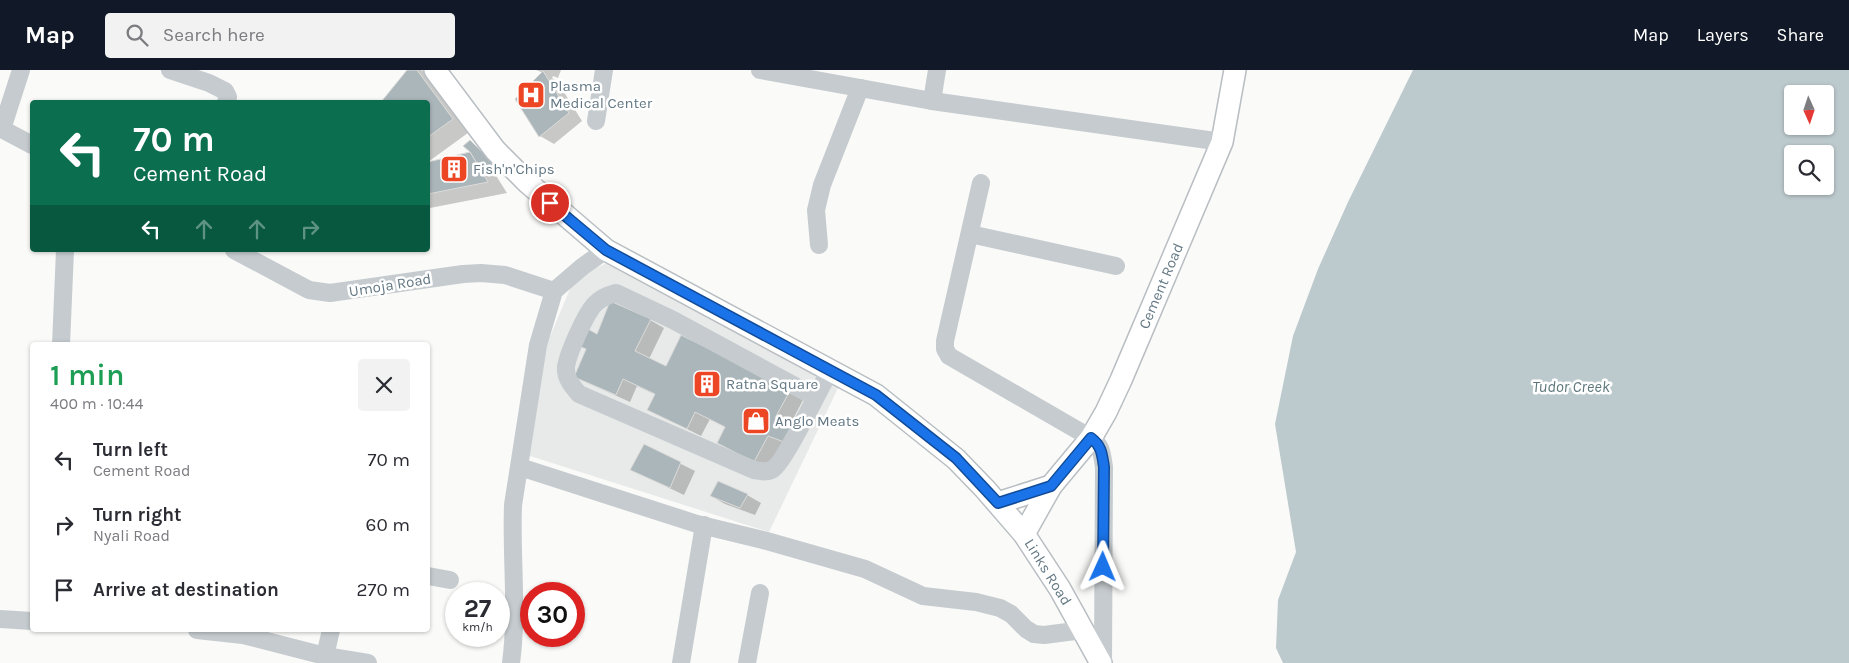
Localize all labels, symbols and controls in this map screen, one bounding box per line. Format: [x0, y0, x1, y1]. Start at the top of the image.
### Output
search box [105, 13, 455, 58]
text: Map [25, 21, 75, 49]
icon: search [123, 21, 151, 49]
text: Search here [163, 24, 265, 46]
text: Map [1633, 24, 1669, 46]
text: Layers [1697, 24, 1749, 46]
text: Share [1777, 24, 1824, 46]
place label: Plasma Medical Center [550, 77, 653, 112]
hospital icon: Plasma Medical Center [516, 80, 546, 110]
north arrow [1784, 85, 1834, 135]
map controls [1784, 85, 1834, 195]
text: 70 m [133, 119, 215, 160]
icon: left [50, 120, 115, 185]
button: search [1784, 145, 1834, 195]
building icon: Fish'n'Chips [439, 154, 469, 184]
place label: Fish'n'Chips [473, 160, 555, 178]
text: Cement Road [133, 161, 267, 187]
pin [529, 182, 571, 224]
icon: arrive [536, 189, 564, 217]
icon: left [137, 215, 165, 243]
icon: ahead [190, 215, 218, 243]
icon: ahead [243, 215, 271, 243]
icon: right [296, 215, 324, 243]
street label: Cement Road [1135, 240, 1187, 332]
street label: Umoja Road [348, 270, 432, 300]
text: 1 min [50, 357, 124, 393]
button: close [358, 359, 410, 411]
building icon: Ratna Square [692, 369, 722, 399]
place label: Ratna Square [726, 375, 818, 393]
water label: Tudor Creek [1532, 377, 1611, 396]
text: 400 m · 10:44 [50, 394, 144, 413]
shop icon: Anglo Meats [741, 406, 771, 436]
place label: Anglo Meats [775, 412, 859, 430]
text: Turn left [93, 439, 168, 461]
icon: left [50, 446, 78, 474]
text: 70 m [368, 449, 410, 471]
text: Cement Road [93, 461, 191, 480]
text: Turn right [93, 504, 182, 526]
icon: right [50, 511, 78, 539]
text: 60 m [366, 514, 410, 536]
text: Nyali Road [93, 526, 170, 545]
street label: Links Road [1021, 535, 1075, 609]
position arrow [1076, 540, 1128, 592]
icon: arrive [50, 576, 78, 604]
text: Arrive at destination [93, 579, 279, 601]
text: 270 m [357, 579, 410, 601]
speed limit sign: 30 [520, 582, 585, 647]
text: 27 [464, 594, 491, 623]
text: km/h [462, 620, 493, 634]

